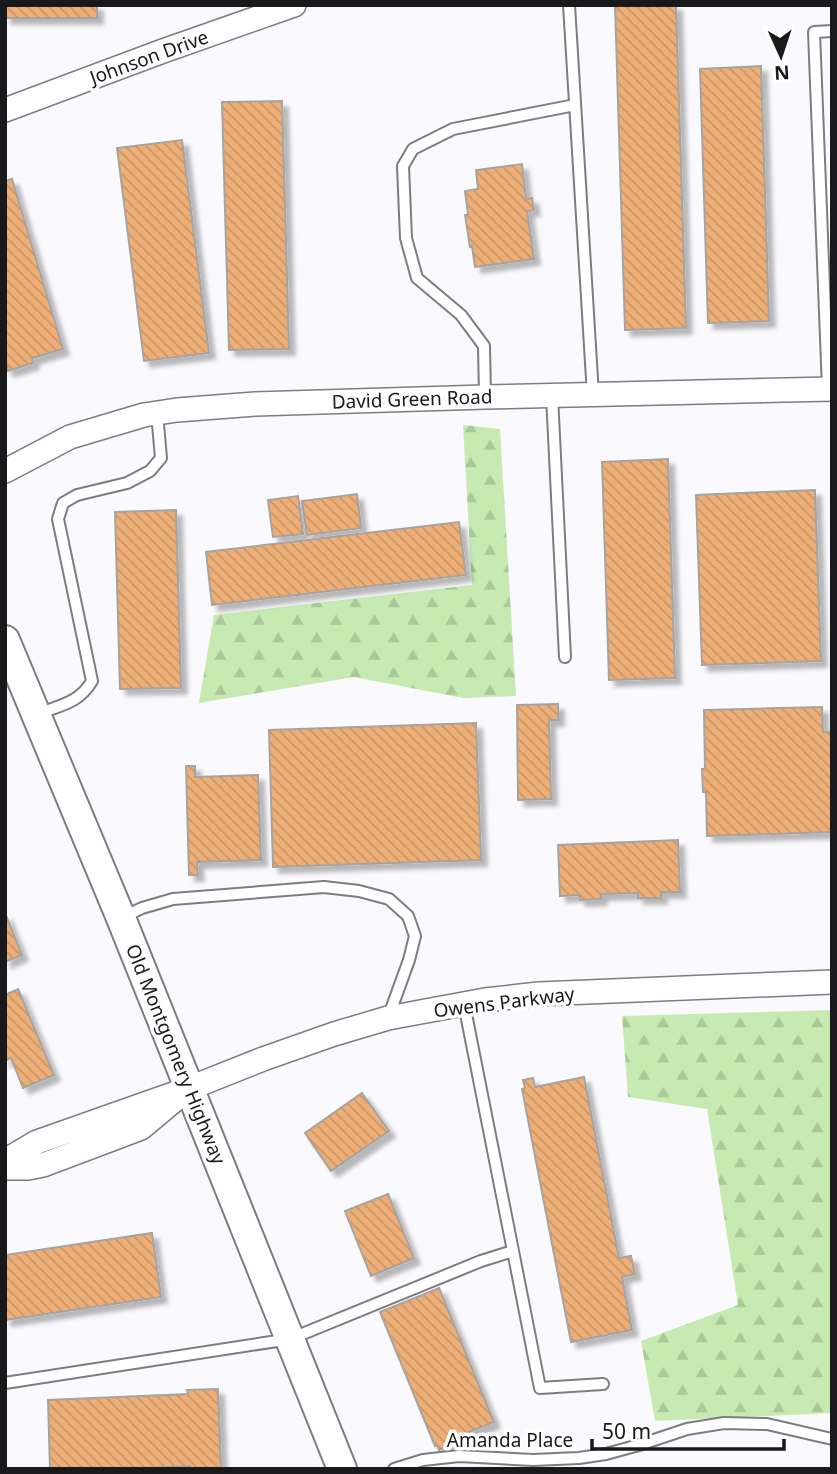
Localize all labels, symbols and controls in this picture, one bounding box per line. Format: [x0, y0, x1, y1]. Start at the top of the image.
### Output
north arrow [746, 21, 816, 91]
street label: Johnson Drive [84, 24, 212, 91]
text: N [773, 60, 790, 86]
street label: David Green Road [331, 383, 493, 415]
street label: Old Montgomery Highway [120, 940, 232, 1168]
street label: Owens Parkway [432, 980, 576, 1024]
scale bar [592, 1408, 784, 1452]
text: 50 m [602, 1417, 651, 1445]
street label: Amanda Place [447, 1427, 573, 1453]

